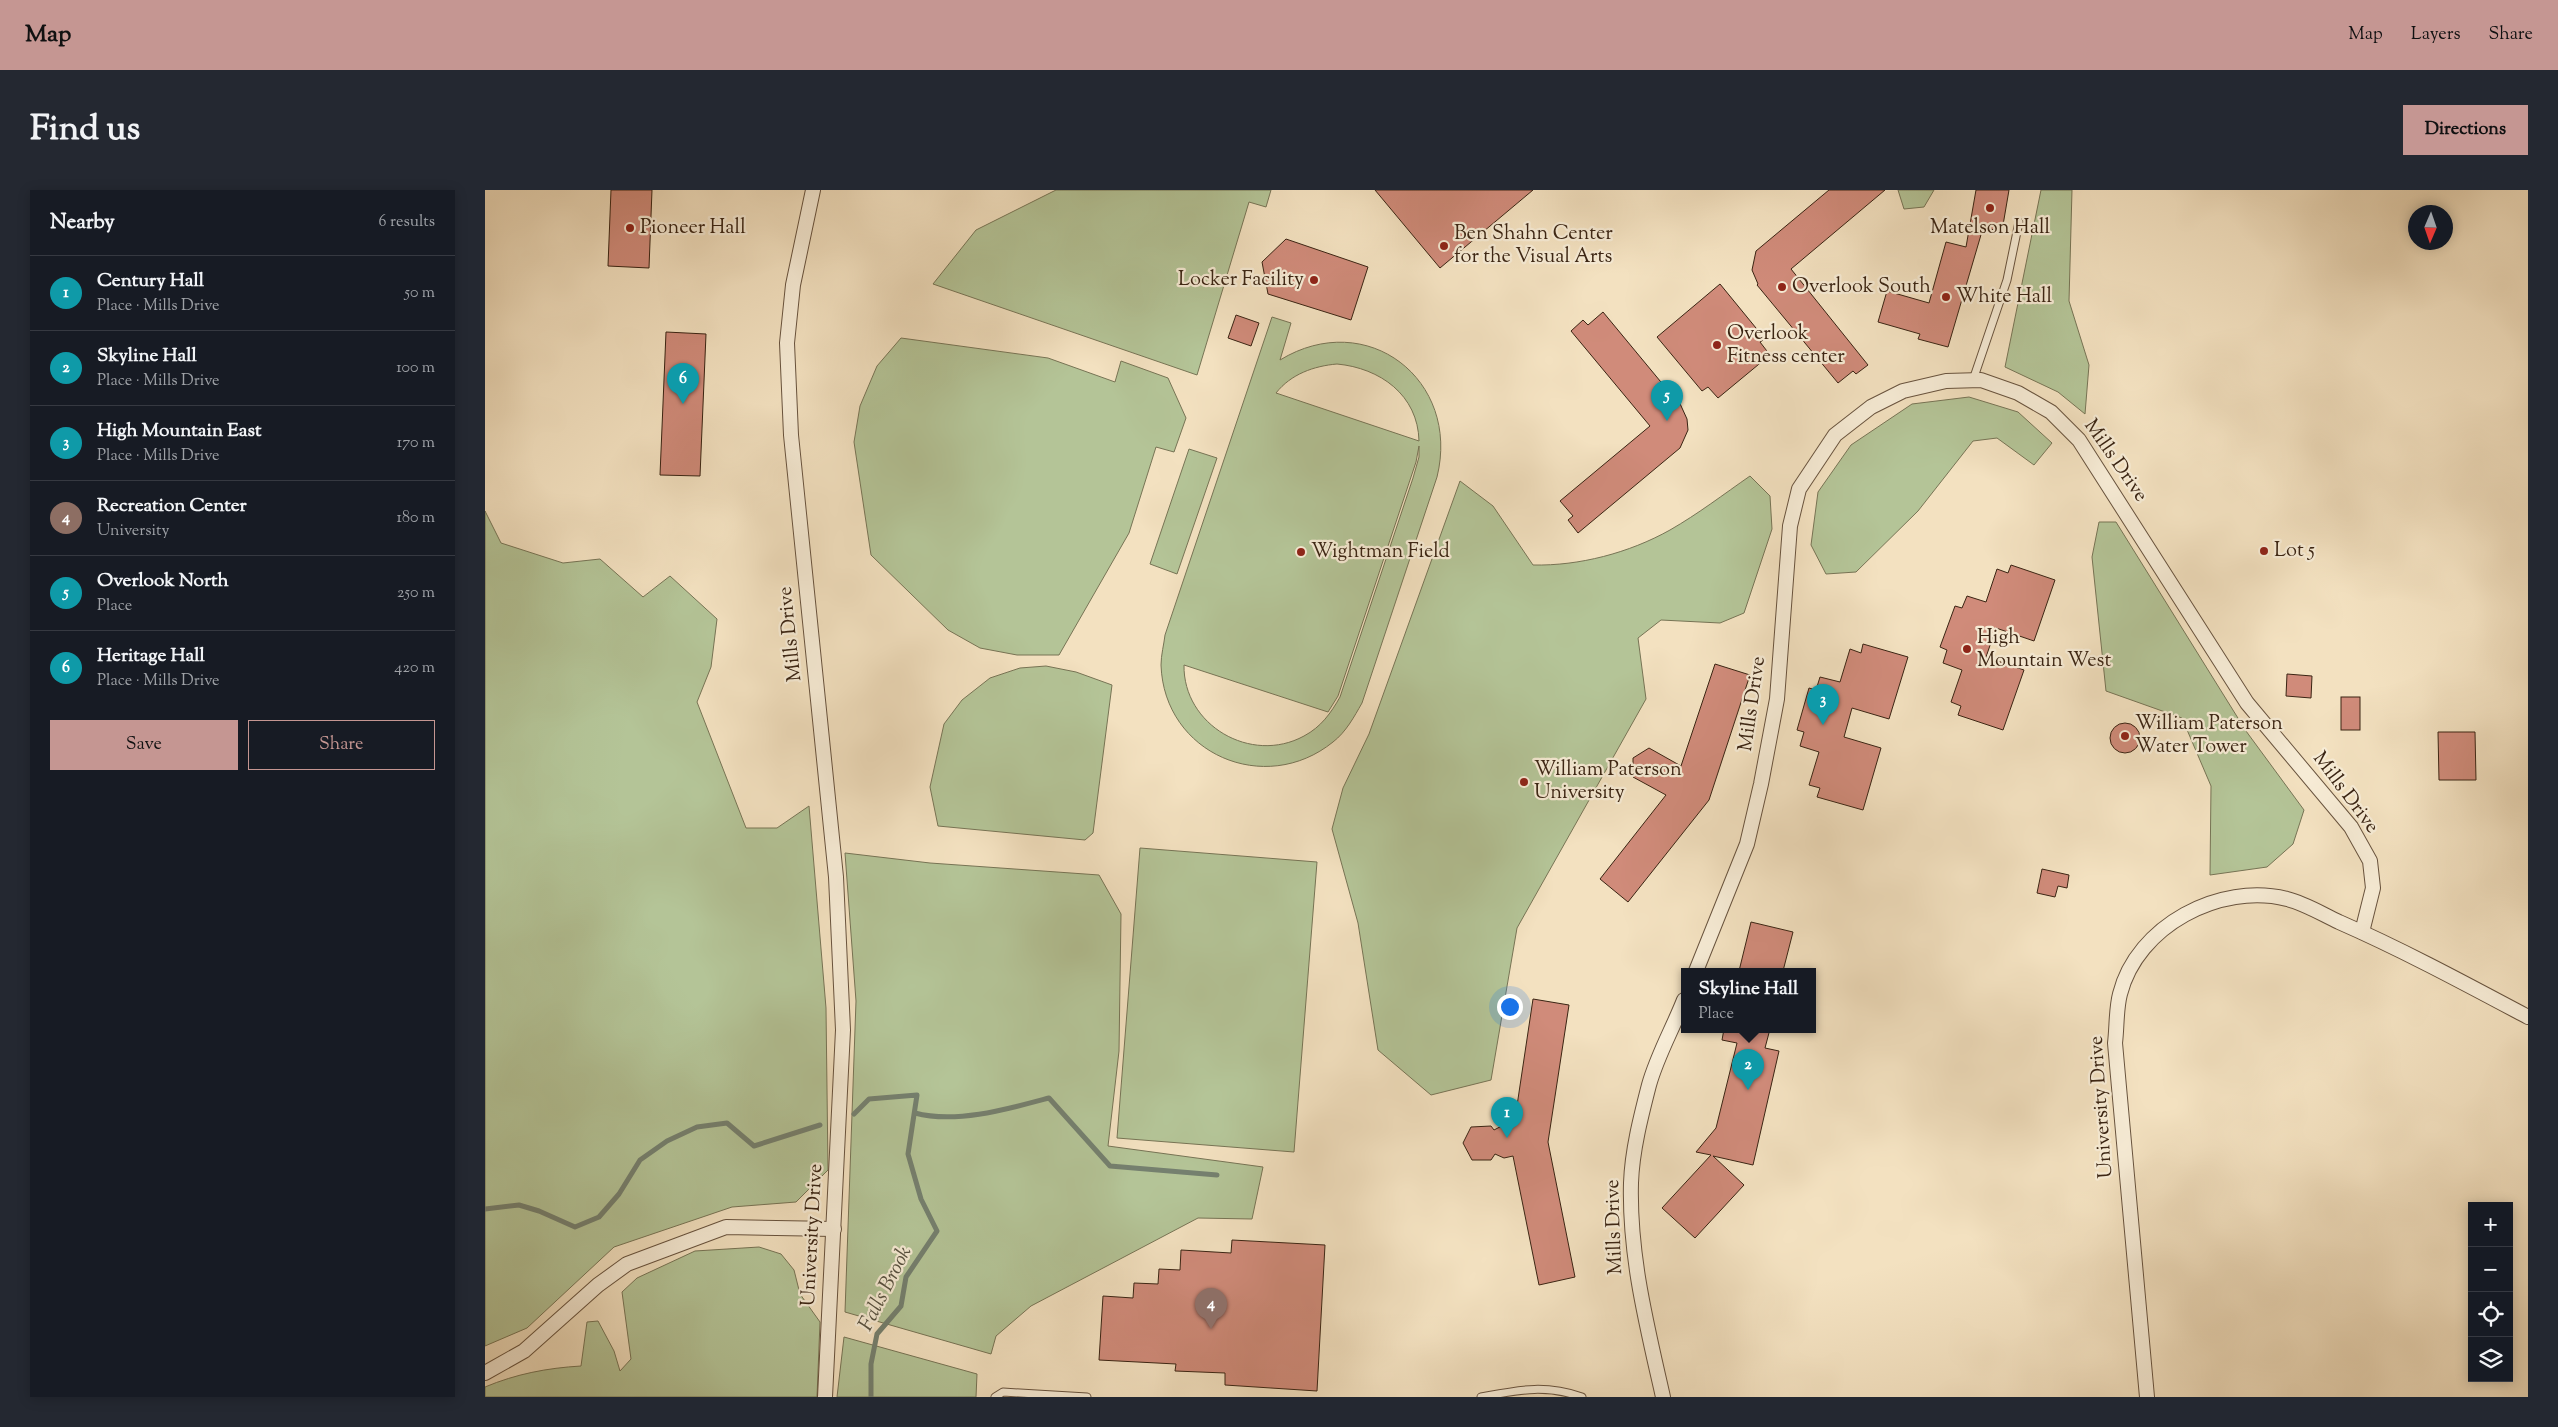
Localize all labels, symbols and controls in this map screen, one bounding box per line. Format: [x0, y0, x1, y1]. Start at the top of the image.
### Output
text: Map [25, 18, 71, 52]
text: Map [2348, 22, 2383, 48]
text: Layers [2411, 22, 2461, 48]
text: Share [2489, 22, 2533, 48]
text: Find us [30, 105, 140, 156]
button: Directions [2403, 105, 2528, 155]
marker: Matelson Hall [1984, 202, 1996, 214]
north arrow [2408, 205, 2453, 250]
text: Nearby [50, 208, 115, 238]
text: 6 results [379, 211, 435, 234]
place label: Pioneer Hall [640, 214, 746, 243]
place label: Matelson Hall [1930, 214, 2050, 243]
place label: Ben Shahn Center for the Visual Arts [1454, 220, 1613, 272]
marker: Pioneer Hall [624, 222, 636, 234]
marker: Ben Shahn Center for the Visual Arts [1438, 240, 1450, 252]
place label: Locker Facility [1178, 266, 1304, 295]
text: Century Hall [97, 268, 204, 295]
place label: Overlook South [1792, 273, 1931, 302]
marker: Locker Facility [1308, 274, 1320, 286]
marker: Overlook South [1776, 281, 1788, 293]
text: 1 [63, 282, 69, 305]
text: 50 m [404, 282, 435, 305]
place label: White Hall [1956, 283, 2053, 312]
marker: White Hall [1940, 291, 1952, 303]
text: Place · Mills Drive [97, 295, 220, 318]
place label: Overlook Fitness center [1727, 320, 1845, 372]
marker: Overlook Fitness center [1711, 339, 1723, 351]
text: Skyline Hall [97, 343, 197, 370]
text: 2 [62, 357, 70, 380]
text: 100 m [396, 357, 435, 380]
pin: 6 [667, 363, 699, 404]
text: Place · Mills Drive [97, 370, 220, 393]
pin: 5 [1651, 380, 1683, 421]
street label: Mills Drive [2076, 414, 2154, 508]
text: High Mountain East [97, 418, 261, 445]
text: 3 [63, 432, 69, 455]
text: 170 m [397, 432, 435, 455]
text: Place · Mills Drive [97, 445, 220, 468]
text: Recreation Center [97, 493, 247, 520]
text: 4 [62, 507, 70, 530]
text: 180 m [396, 507, 435, 530]
text: University [97, 520, 170, 543]
place label: Lot 5 [2274, 537, 2315, 566]
place label: Wightman Field [1311, 538, 1450, 567]
marker: Lot 5 [2258, 545, 2270, 557]
marker: Wightman Field [1295, 546, 1307, 558]
text: Overlook North [97, 568, 229, 595]
text: 5 [63, 582, 69, 605]
text: 250 m [397, 582, 435, 605]
street label: Mills Drive [772, 585, 810, 683]
text: Place [97, 595, 132, 618]
place label: High Mountain West [1977, 624, 2111, 676]
text: Heritage Hall [97, 643, 205, 670]
marker: High Mountain West [1961, 643, 1973, 655]
street label: Mills Drive [1732, 655, 1774, 753]
text: 6 [62, 657, 70, 680]
text: 420 m [394, 657, 435, 680]
text: Place · Mills Drive [97, 670, 220, 693]
pin: 3 [1807, 684, 1839, 725]
place label: William Paterson Water Tower [2135, 710, 2283, 762]
button: Save [50, 720, 238, 770]
button: Share [248, 720, 435, 770]
marker: William Paterson Water Tower [2119, 730, 2131, 742]
street label: Mills Drive [2305, 746, 2385, 840]
place label: William Paterson University [1534, 756, 1682, 808]
marker: William Paterson University [1518, 776, 1530, 788]
popup [1681, 968, 1816, 1033]
text: Skyline Hall [1699, 976, 1798, 1003]
your location [1497, 994, 1523, 1020]
text: Place [1699, 1003, 1734, 1026]
street label: University Drive [2083, 1035, 2121, 1179]
pin: 2 [1732, 1049, 1764, 1090]
pin: 1 [1491, 1097, 1523, 1138]
street label: University Drive [795, 1163, 831, 1307]
street label: Mills Drive [1599, 1179, 1631, 1275]
map controls [2468, 1202, 2513, 1382]
button: + [2468, 1202, 2513, 1247]
water label: Falls Brook [852, 1241, 921, 1337]
button: − [2468, 1247, 2513, 1292]
pin: 4 [1195, 1288, 1227, 1329]
button: locate [2468, 1292, 2513, 1337]
button: layers [2468, 1337, 2513, 1382]

